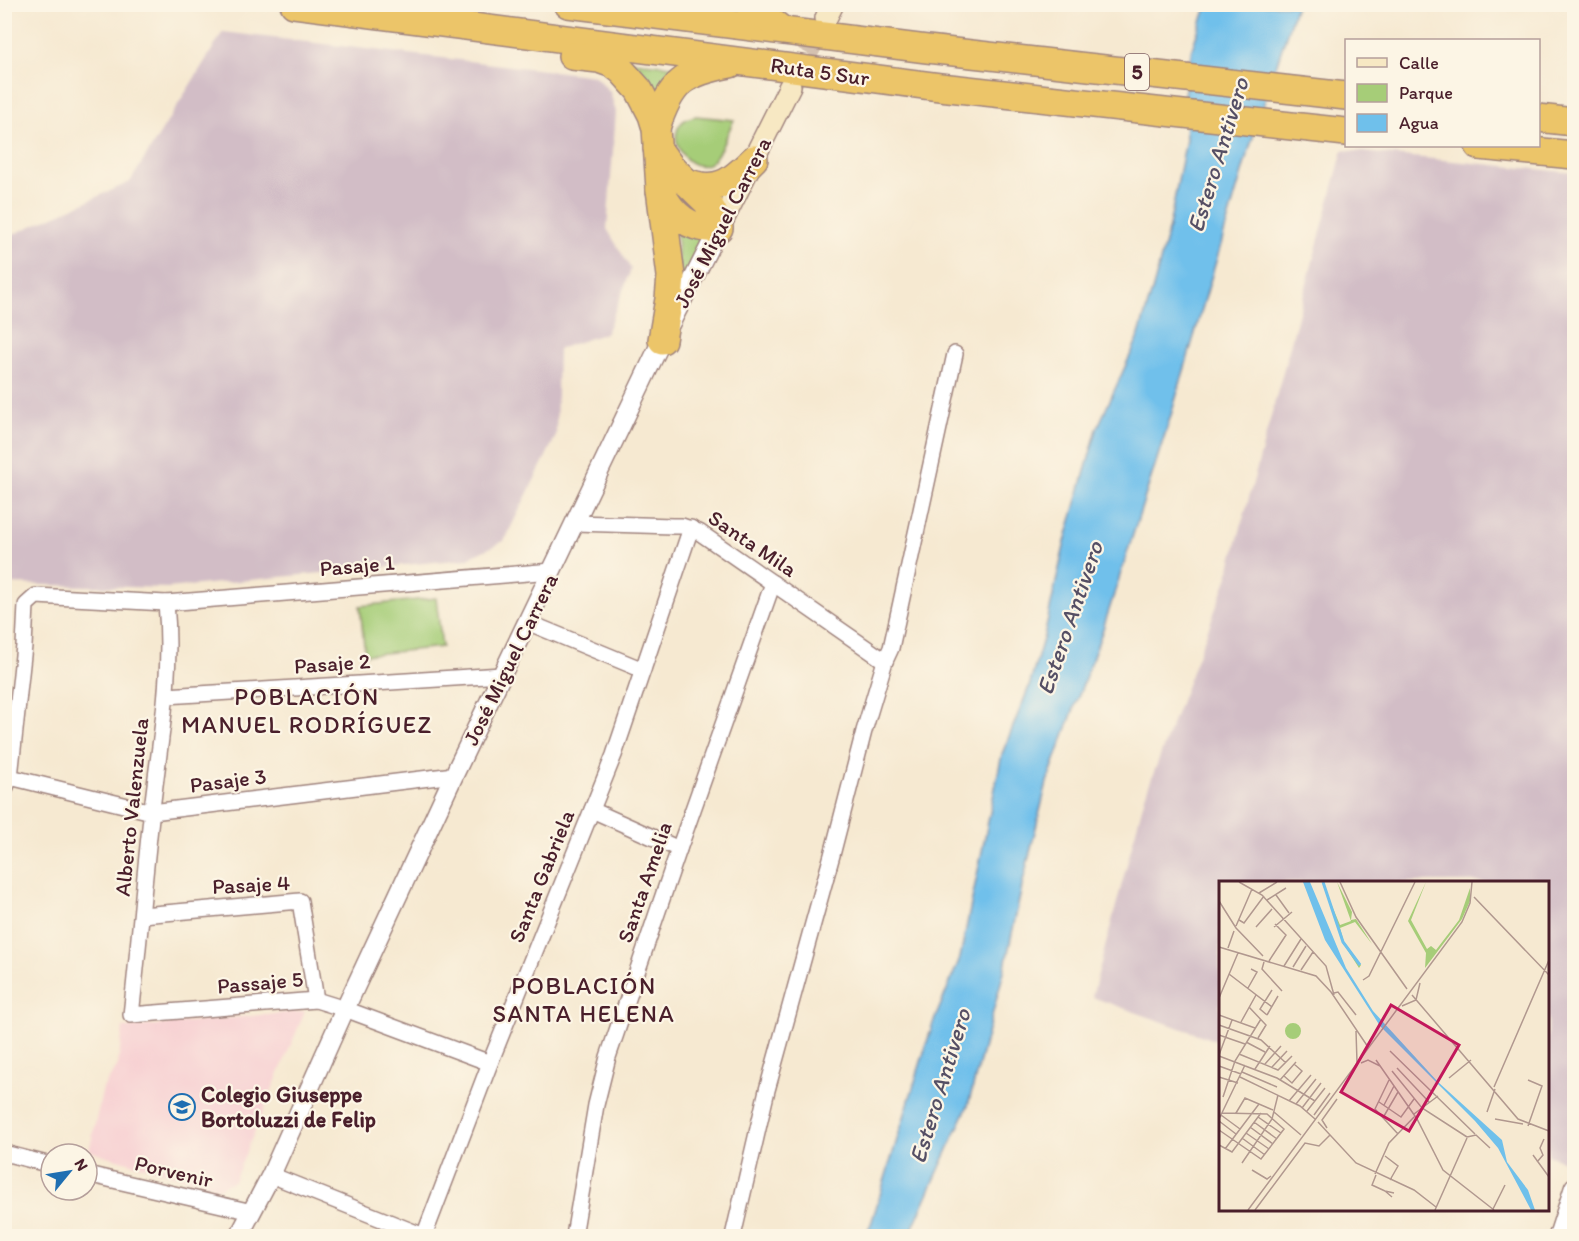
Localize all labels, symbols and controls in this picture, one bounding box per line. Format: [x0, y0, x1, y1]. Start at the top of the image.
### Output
legend [1345, 39, 1540, 147]
street label: Ruta 5 Sur [769, 51, 871, 92]
text: Calle [1399, 52, 1439, 74]
road number: 5 [1125, 54, 1149, 90]
water label: Estero Antivero [1180, 73, 1255, 235]
text: Parque [1399, 82, 1453, 104]
text: Agua [1399, 112, 1439, 134]
street label: José Miguel Carrera [668, 132, 777, 312]
street label: Santa Mila [703, 504, 803, 583]
water label: Estero Antivero [1030, 537, 1110, 698]
street label: Pasaje 1 [318, 549, 396, 582]
street label: José Miguel Carrera [457, 568, 564, 750]
street label: Pasaje 2 [293, 647, 372, 680]
district label: POBLACIÓN MANUEL RODRÍGUEZ [181, 682, 433, 739]
street label: Alberto Valenzuela [109, 716, 154, 898]
street label: Pasaje 3 [188, 762, 268, 799]
street label: Santa Gabriela [503, 805, 581, 947]
street label: Santa Amelia [611, 818, 678, 946]
street label: Pasaje 4 [211, 869, 291, 900]
inset map [1219, 881, 1549, 1211]
street label: Passaje 5 [216, 965, 304, 1000]
district label: POBLACIÓN SANTA HELENA [493, 971, 675, 1028]
water label: Estero Antivero [902, 1004, 977, 1166]
place label: Colegio Giuseppe Bortoluzzi de Felip [201, 1081, 376, 1133]
school or university icon: Colegio Giuseppe Bortoluzzi de Felip [167, 1092, 197, 1122]
north arrow [39, 1142, 99, 1202]
street label: Porvenir [132, 1149, 216, 1194]
text: N [71, 1155, 92, 1174]

